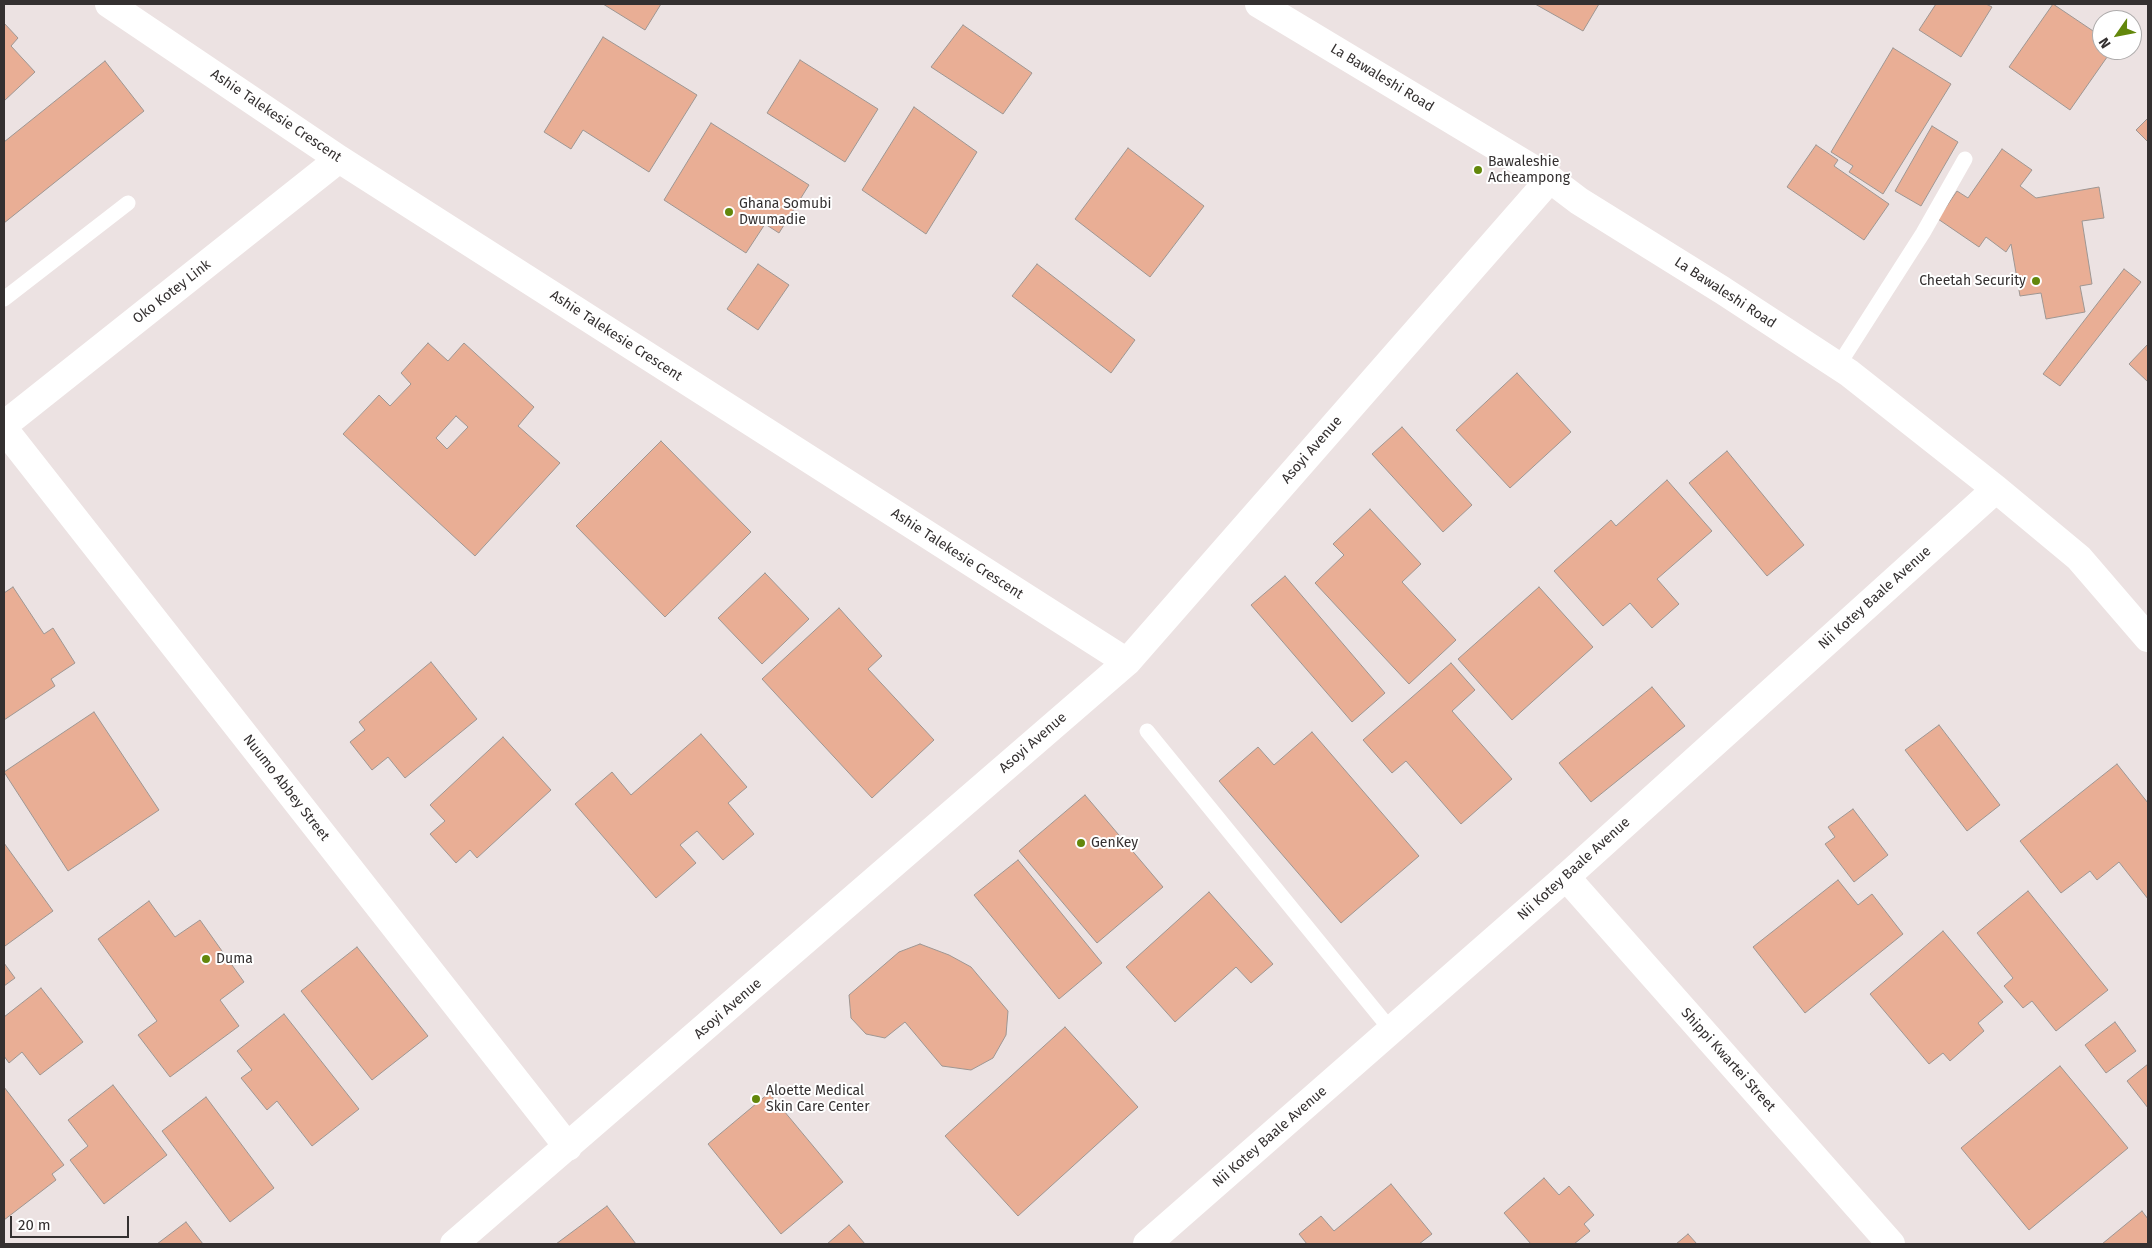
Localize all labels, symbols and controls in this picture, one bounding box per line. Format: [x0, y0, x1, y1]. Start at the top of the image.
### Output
north arrow [2092, 10, 2142, 60]
text: N [2095, 34, 2115, 51]
street label: La Bawaleshi Road [1327, 40, 1437, 116]
street label: Ashie Talekesie Crescent [207, 66, 345, 166]
place label: Bawaleshie Acheampong [1488, 154, 1570, 186]
marker: Bawaleshie Acheampong [1472, 164, 1484, 176]
place label: Ghana Somubi Dwumadie [739, 196, 831, 228]
marker: Ghana Somubi Dwumadie [723, 206, 735, 218]
street label: La Bawaleshi Road [1671, 254, 1779, 332]
street label: Oko Kotey Link [130, 256, 214, 328]
place label: Cheetah Security [1919, 273, 2026, 289]
marker: Cheetah Security [2030, 275, 2042, 287]
street label: Ashie Talekesie Crescent [547, 287, 685, 385]
street label: Asoyi Avenue [1278, 413, 1346, 487]
street label: Ashie Talekesie Crescent [888, 505, 1026, 603]
street label: Nii Kotey Baale Avenue [1815, 543, 1935, 653]
street label: Asoyi Avenue [996, 709, 1070, 777]
street label: Nuumo Abbey Street [239, 731, 333, 845]
street label: Nii Kotey Baale Avenue [1514, 814, 1634, 924]
place label: GenKey [1091, 835, 1138, 851]
marker: GenKey [1075, 837, 1087, 849]
place label: Duma [216, 951, 253, 967]
marker: Duma [200, 953, 212, 965]
street label: Asoyi Avenue [691, 975, 765, 1043]
street label: Shippi Kwartei Street [1677, 1005, 1779, 1115]
place label: Aloette Medical Skin Care Center [766, 1083, 870, 1116]
street label: Nii Kotey Baale Avenue [1209, 1083, 1331, 1191]
marker: Aloette Medical Skin Care Center [750, 1093, 762, 1105]
scale bar [12, 1206, 131, 1238]
text: 20 m [18, 1216, 51, 1234]

